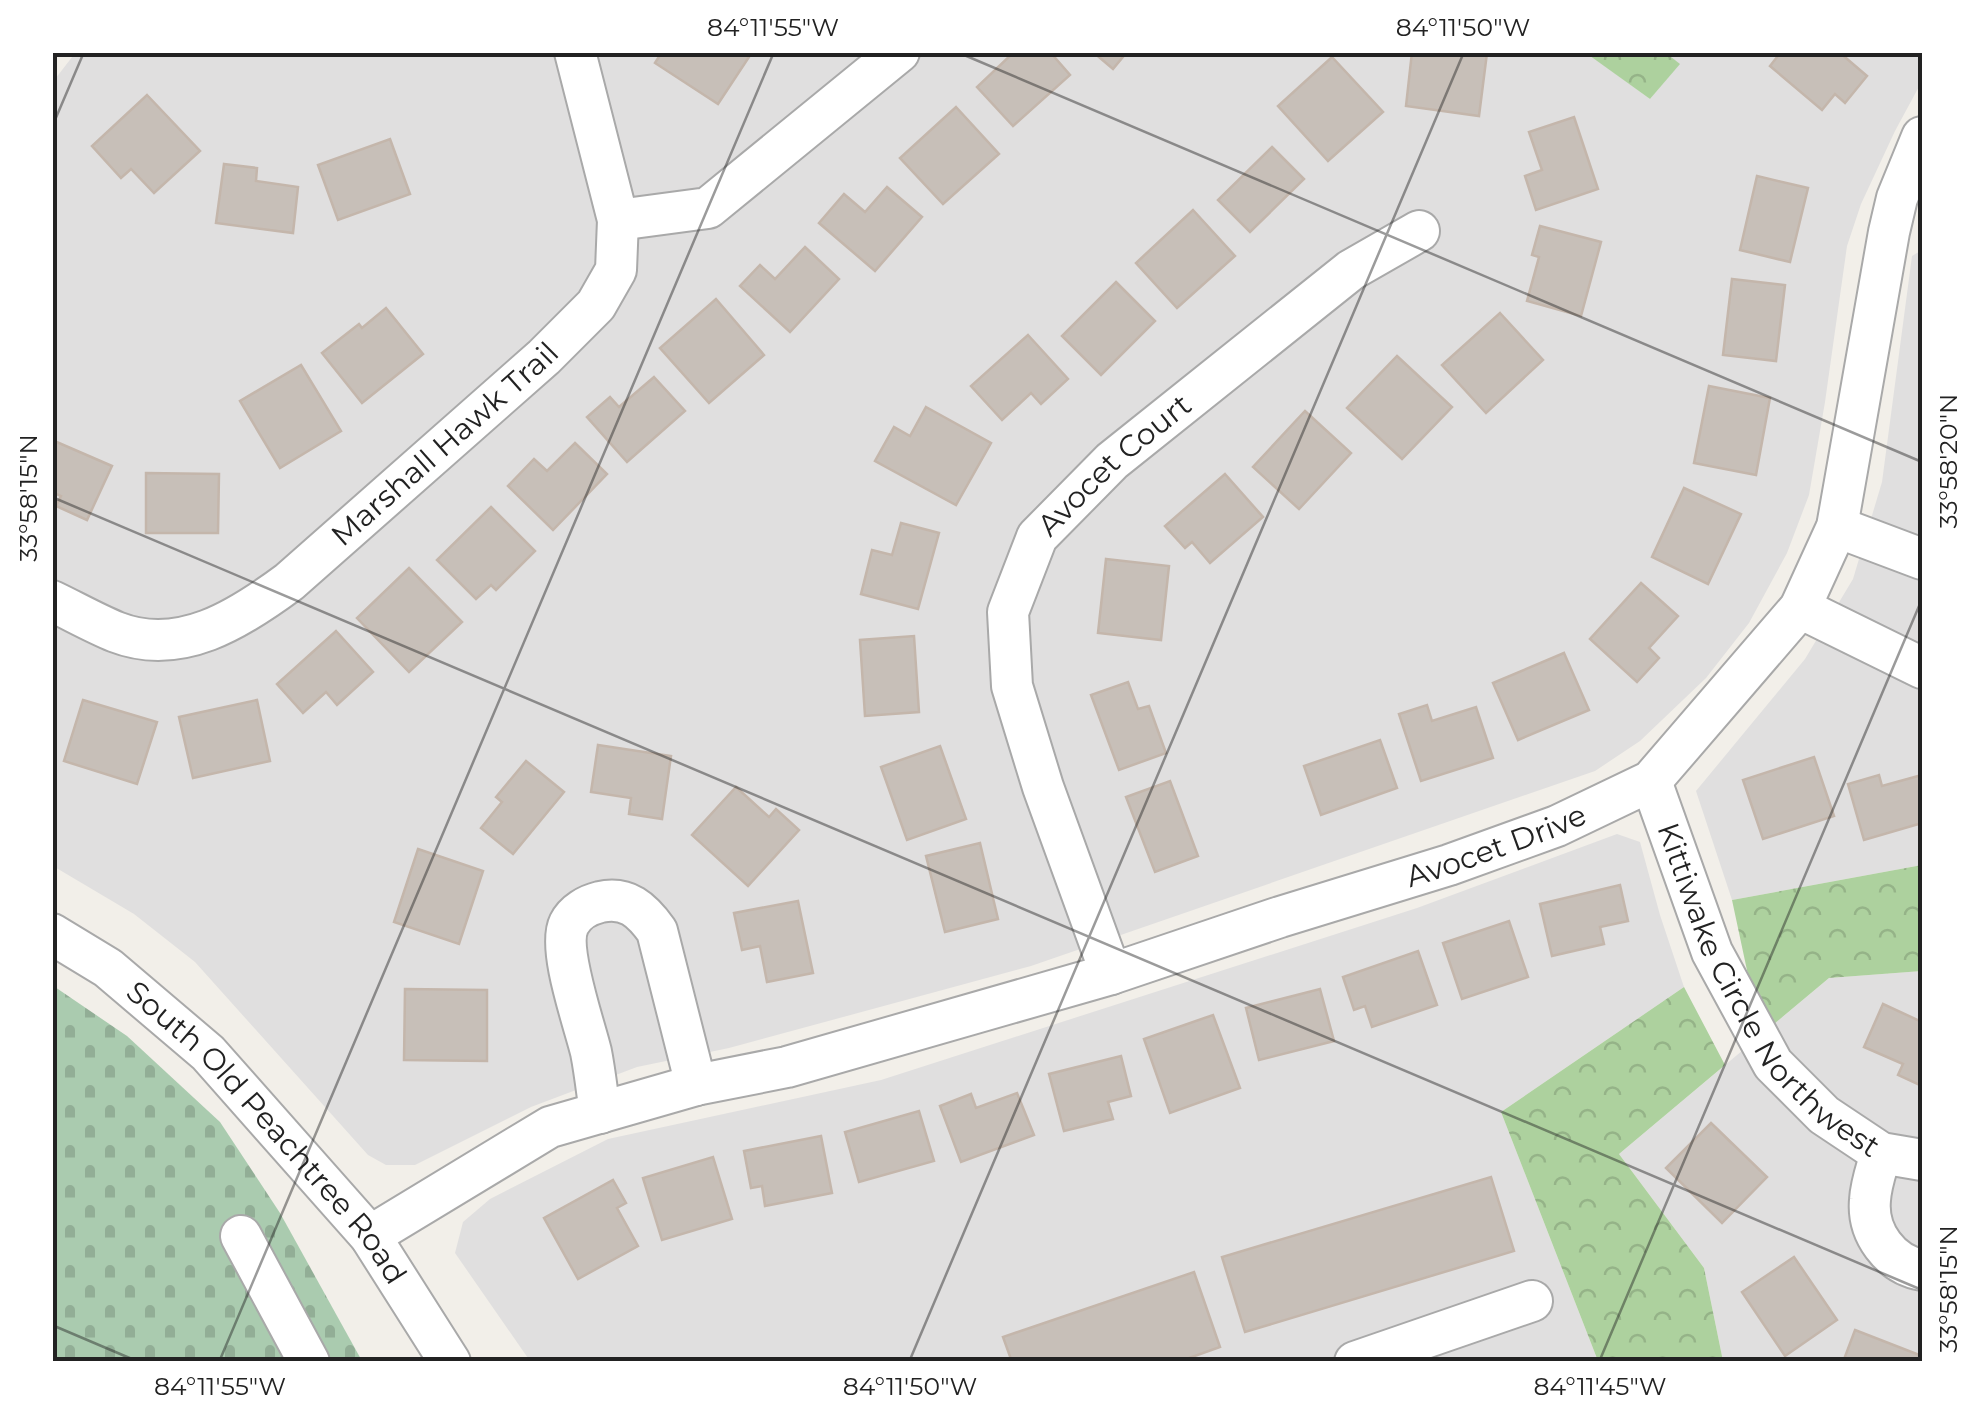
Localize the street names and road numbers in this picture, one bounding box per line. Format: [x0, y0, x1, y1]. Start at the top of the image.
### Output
street label: Marshall Hawk Trail [324, 334, 566, 554]
street label: Avocet Court [1030, 386, 1198, 543]
street label: Avocet Drive [1402, 796, 1592, 895]
street label: Kittiwake Circle Northwest [1649, 818, 1887, 1165]
street label: South Old Peachtree Road [119, 973, 415, 1291]

